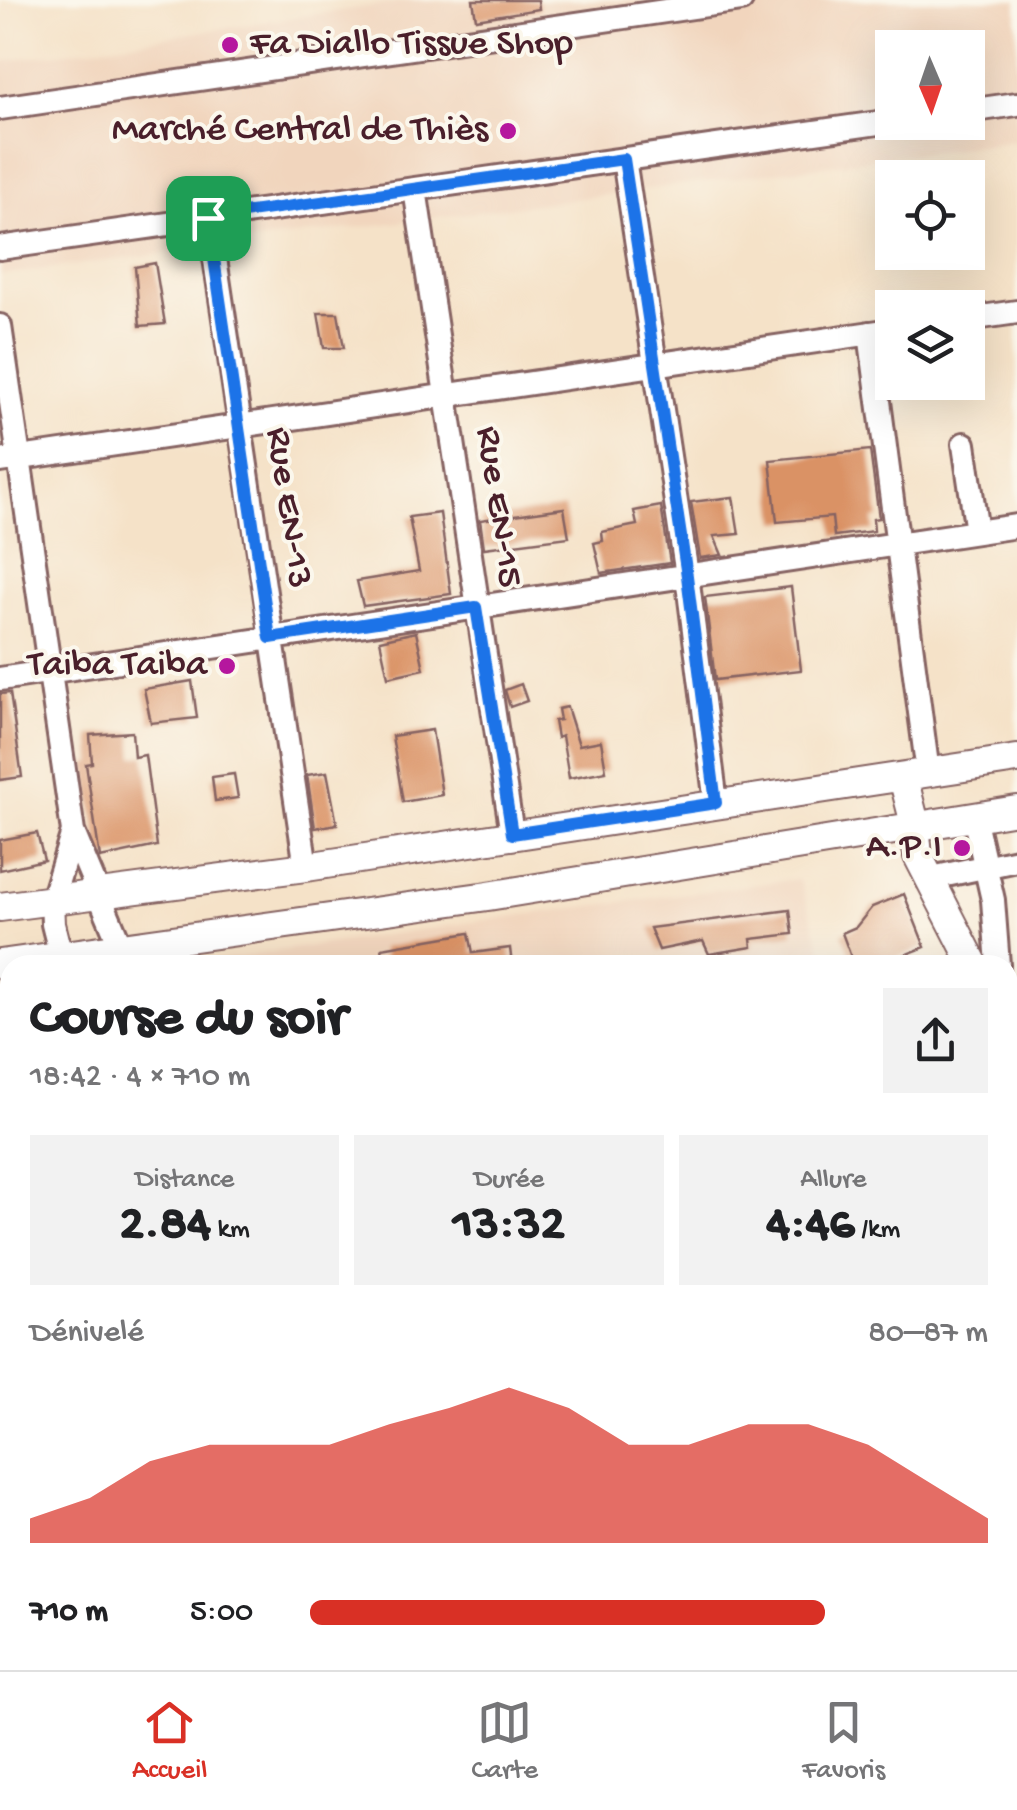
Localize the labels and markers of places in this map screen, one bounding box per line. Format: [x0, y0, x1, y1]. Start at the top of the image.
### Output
place label: Fa Diallo Tissue Shop [249, 23, 573, 67]
marker: Fa Diallo Tissue Shop [219, 34, 241, 56]
place label: Marché Central de Thiès [112, 109, 489, 153]
marker: Marché Central de Thiès [497, 120, 519, 142]
pin [166, 176, 251, 261]
place label: Taiba Taiba [26, 644, 209, 688]
marker: Taiba Taiba [216, 655, 238, 677]
place label: A.P.I [866, 826, 942, 870]
marker: A.P.I [951, 837, 973, 859]

